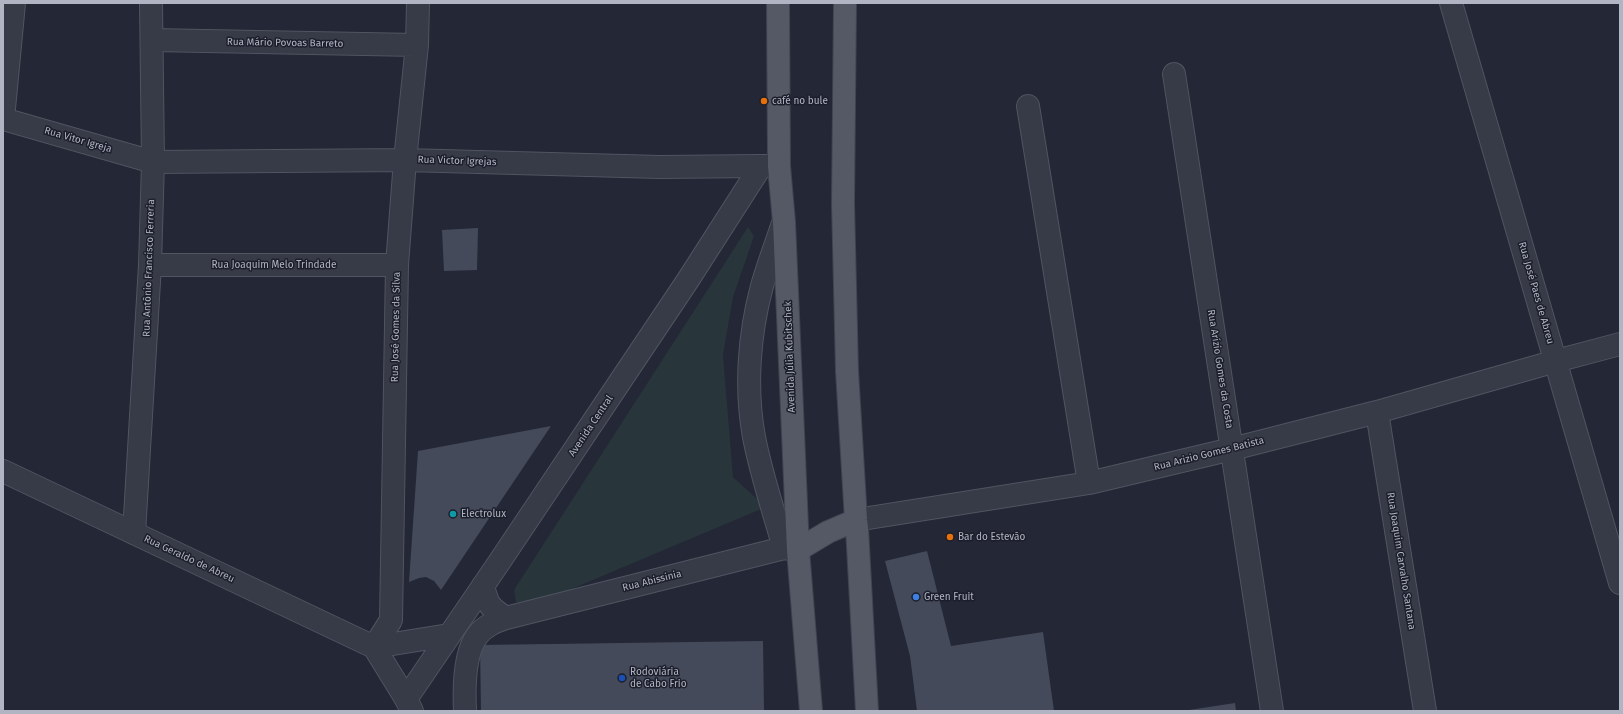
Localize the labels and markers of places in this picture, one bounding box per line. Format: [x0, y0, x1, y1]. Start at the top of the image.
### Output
place label: café no bule [772, 95, 828, 107]
marker: café no bule [759, 96, 769, 106]
place label: Electrolux [461, 508, 506, 520]
marker: Electrolux [448, 509, 458, 519]
place label: Bar do Estevão [958, 531, 1025, 543]
marker: Bar do Estevão [945, 532, 955, 542]
place label: Green Fruit [924, 591, 974, 603]
marker: Green Fruit [911, 592, 921, 602]
place label: Rodoviária de Cabo Frio [630, 666, 687, 690]
marker: Rodoviária de Cabo Frio [617, 673, 627, 683]

